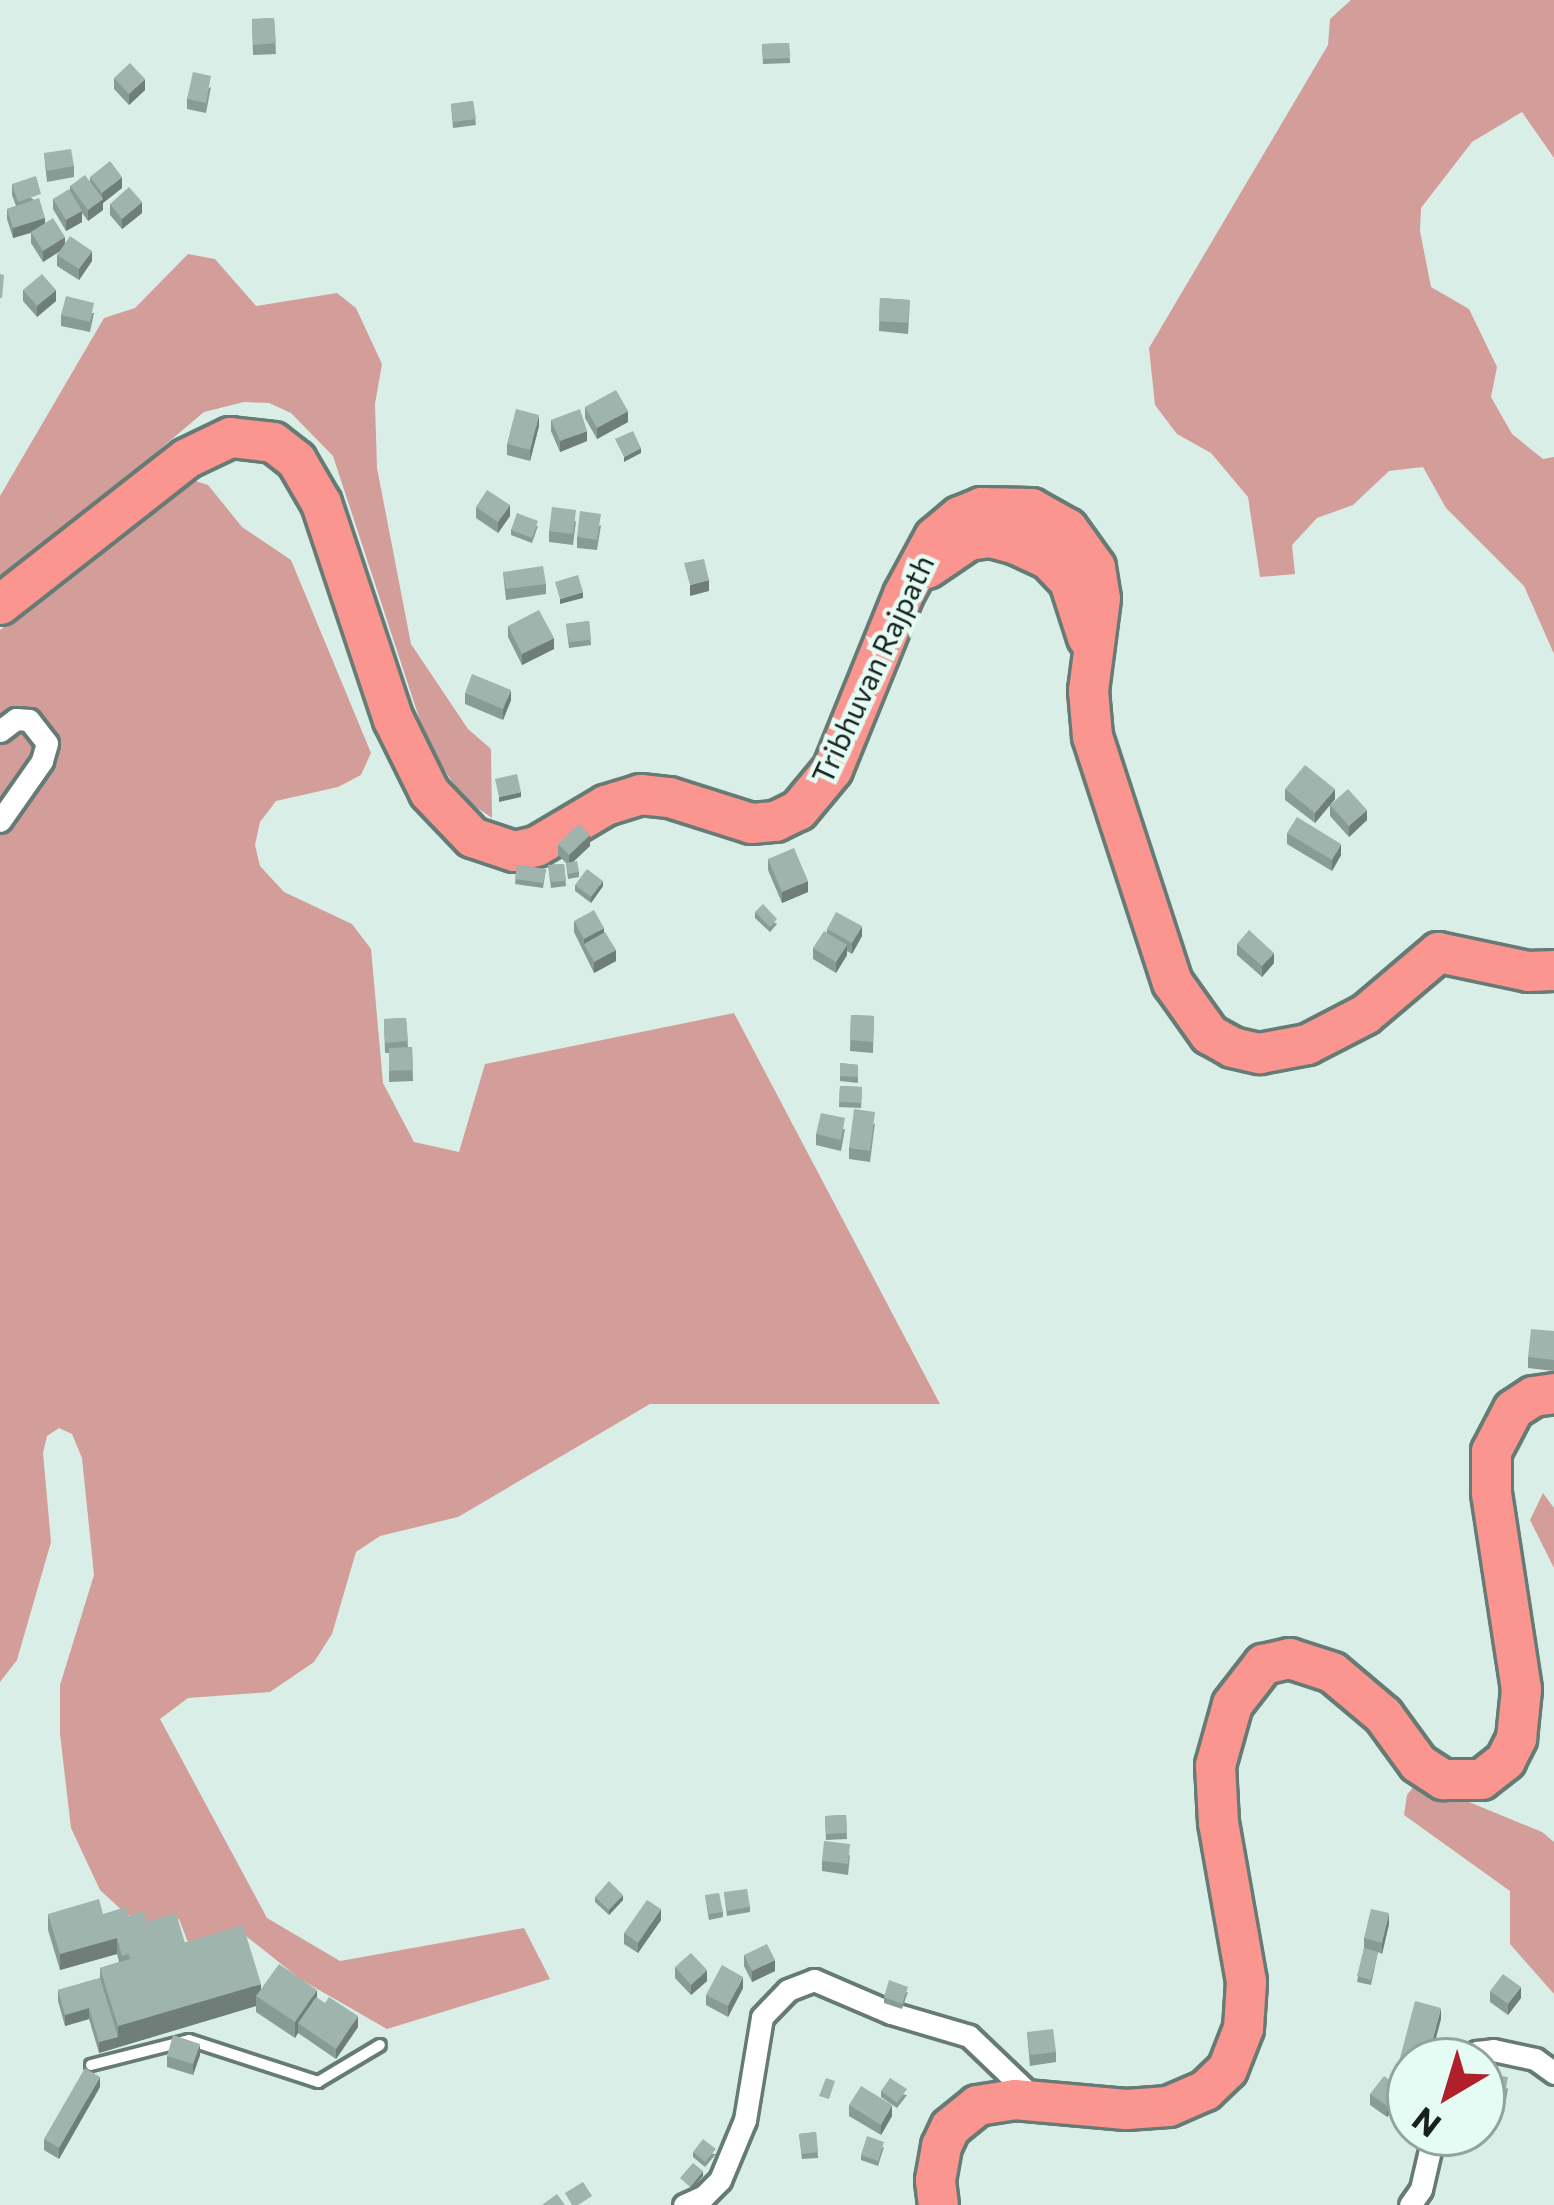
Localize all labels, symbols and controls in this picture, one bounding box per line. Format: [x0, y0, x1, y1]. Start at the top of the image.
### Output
street label: Tribhuvan Rajpath [803, 549, 941, 789]
north arrow [1386, 2037, 1506, 2157]
text: N [1403, 2100, 1448, 2147]

